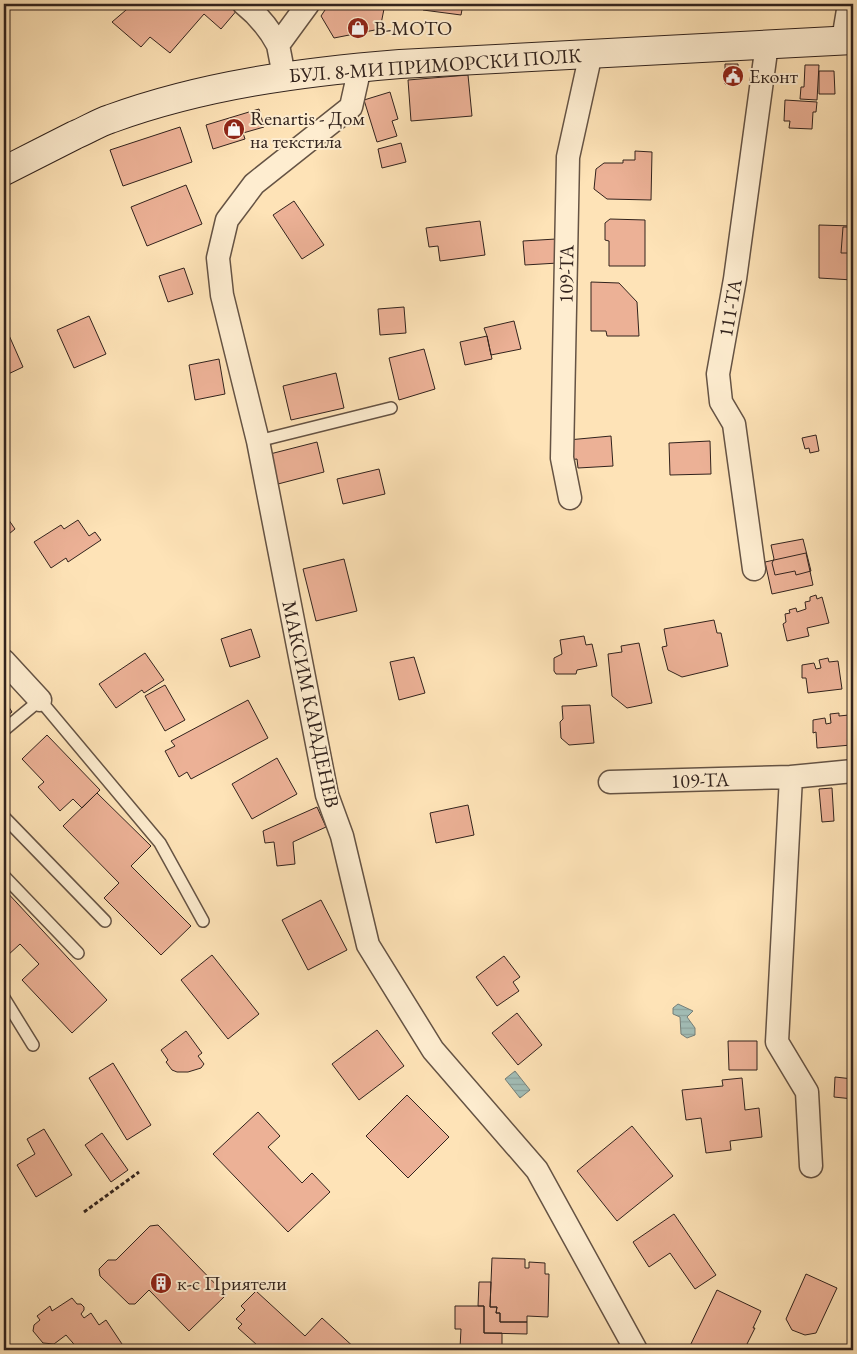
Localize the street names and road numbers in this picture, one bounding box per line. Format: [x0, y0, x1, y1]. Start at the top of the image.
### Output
street label: БУЛ. 8-МИ ПРИМОРСКИ ПОЛК [288, 42, 583, 88]
street label: 109-ТА [552, 244, 580, 304]
street label: 111-ТА [712, 277, 748, 339]
street label: МАКСИМ КАРАДЕНЕВ [276, 598, 346, 810]
street label: 109-ТА [670, 766, 730, 794]

